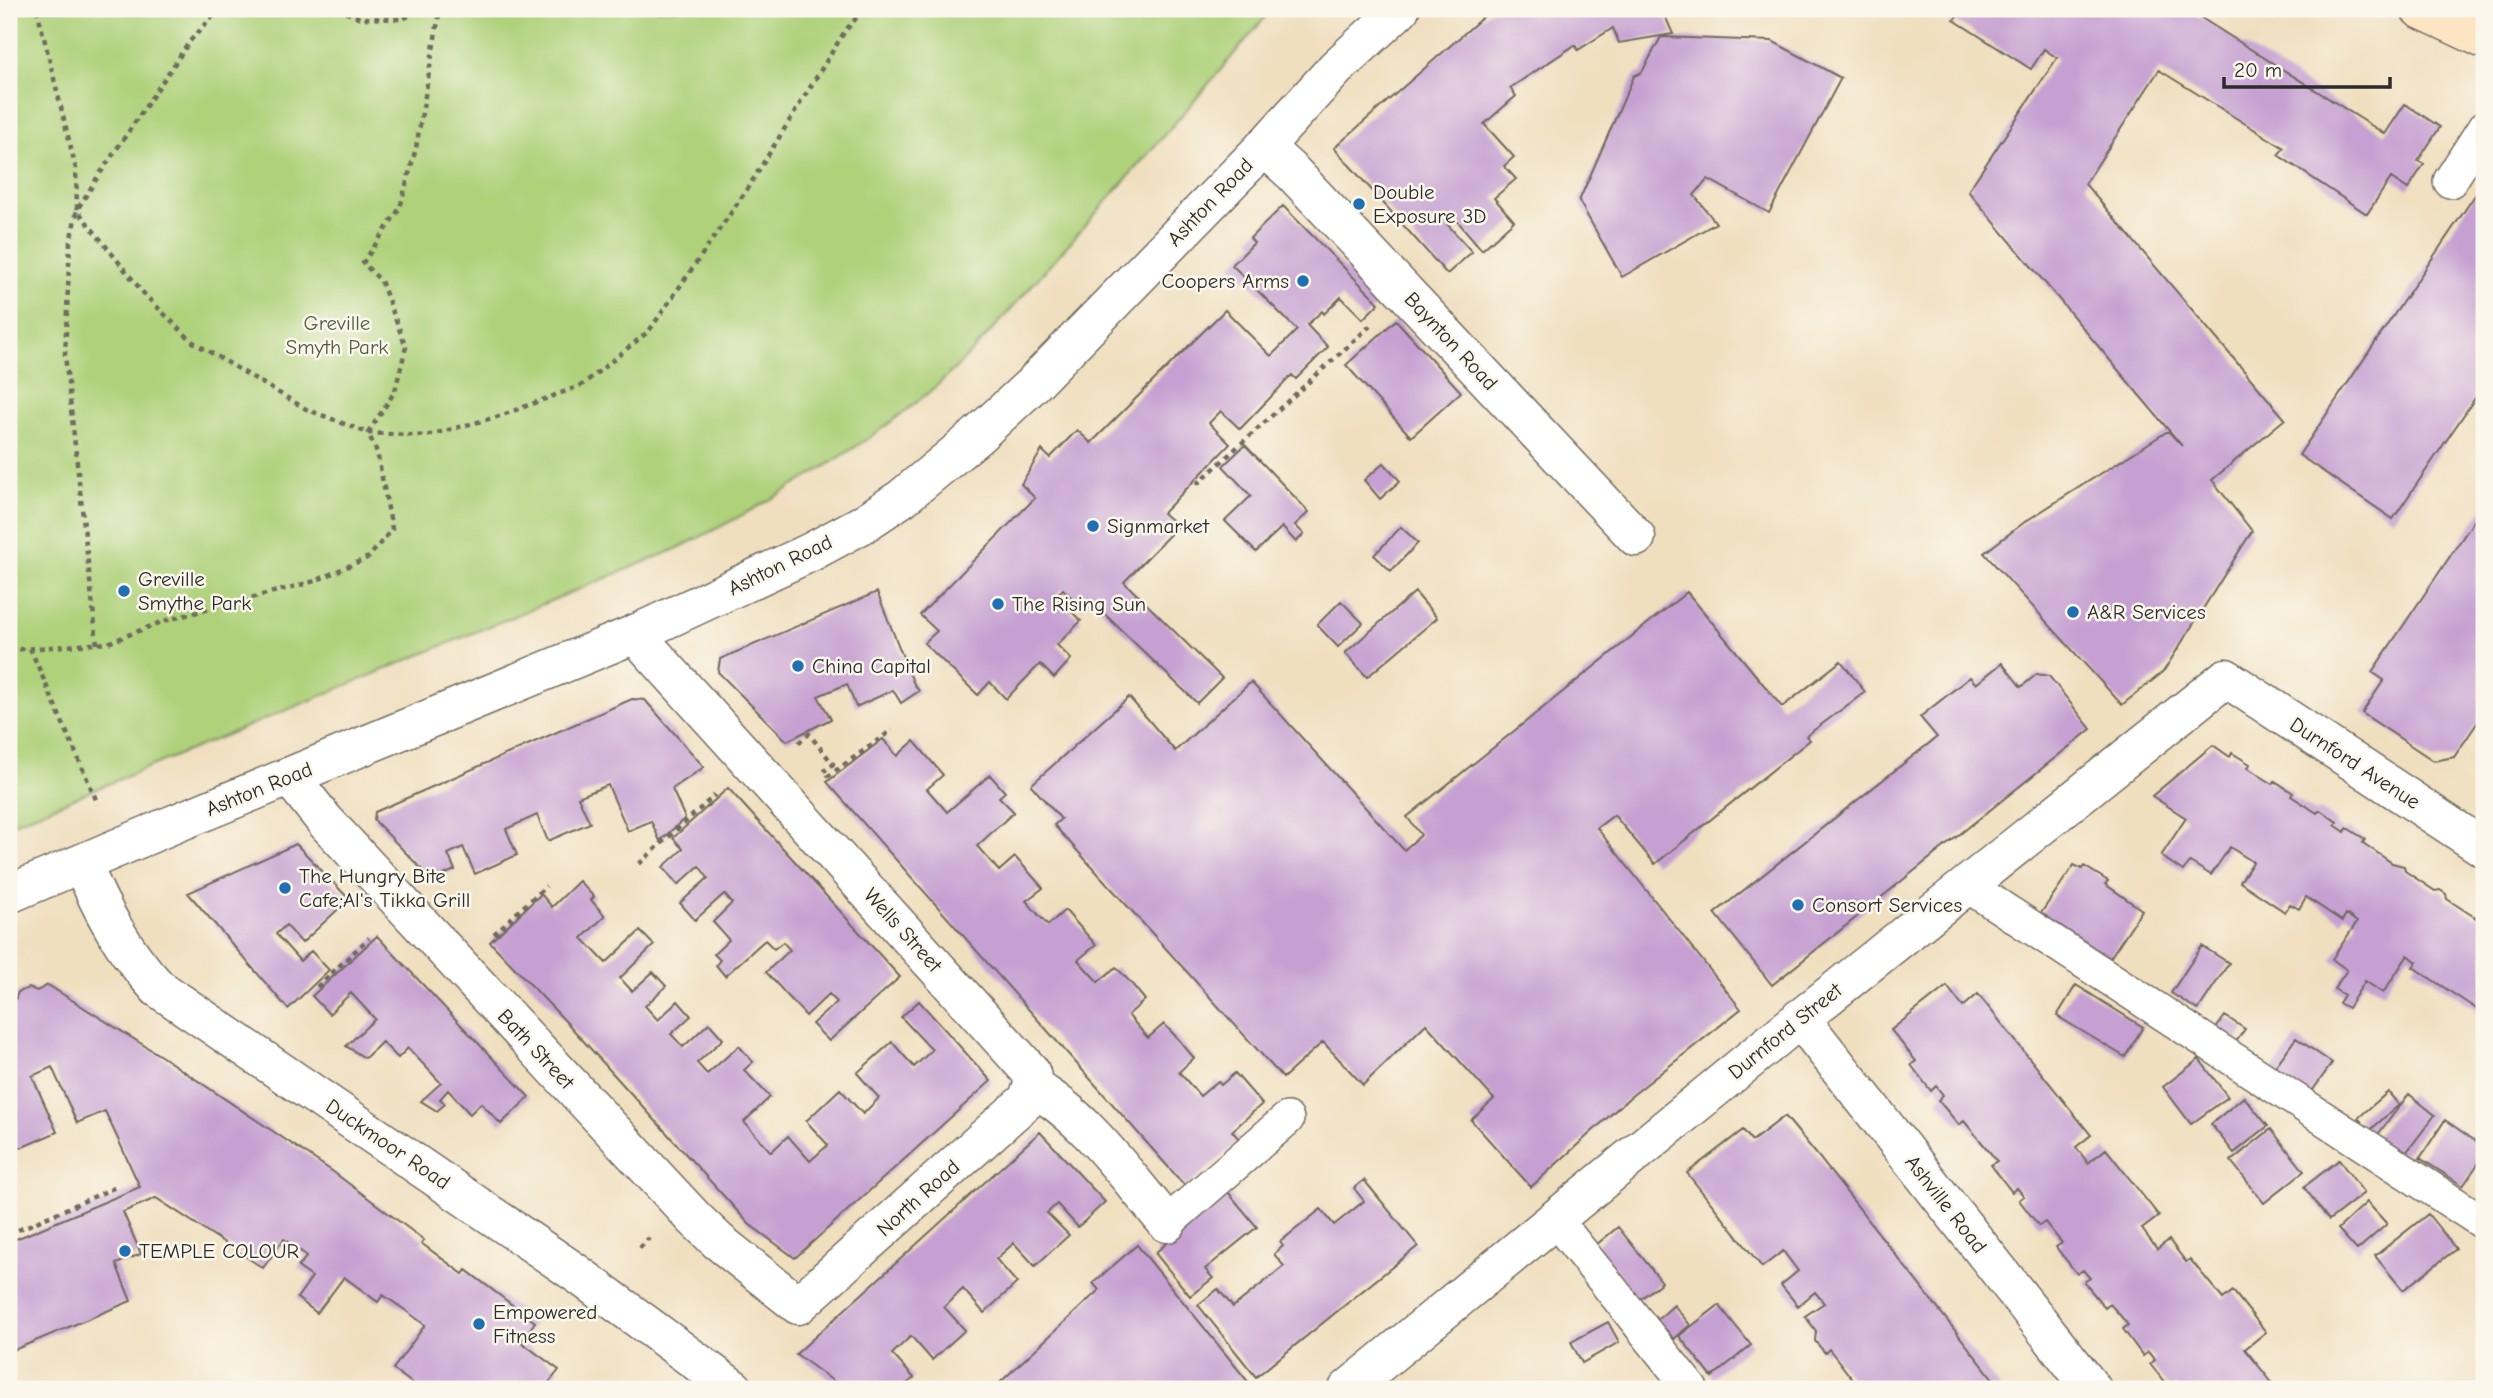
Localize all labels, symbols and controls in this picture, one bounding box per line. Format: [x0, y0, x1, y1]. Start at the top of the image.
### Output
scale bar [2224, 46, 2390, 90]
text: 20 m [2234, 58, 2282, 82]
street label: Ashton Road [1162, 153, 1258, 251]
place label: Double Exposure 3D [1373, 180, 1486, 228]
marker: Double Exposure 3D [1351, 196, 1367, 212]
place label: Coopers Arms [1161, 269, 1289, 293]
marker: Coopers Arms [1295, 273, 1311, 289]
street label: Baynton Road [1399, 287, 1503, 395]
park label: Greville Smyth Park [286, 311, 388, 359]
place label: Signmarket [1107, 514, 1210, 538]
marker: Signmarket [1085, 518, 1101, 534]
street label: Ashton Road [724, 530, 836, 600]
place label: Greville Smythe Park [138, 567, 251, 615]
marker: Greville Smythe Park [116, 583, 132, 599]
place label: The Rising Sun [1012, 592, 1146, 616]
marker: The Rising Sun [990, 596, 1006, 612]
place label: A&R Services [2087, 600, 2206, 624]
marker: A&R Services [2065, 604, 2081, 620]
place label: China Capital [812, 654, 931, 678]
marker: China Capital [790, 658, 806, 674]
street label: Durnford Avenue [2285, 712, 2425, 814]
street label: Ashton Road [202, 757, 316, 821]
place label: The Hungry Bite Cafe;Al's Tikka Grill [299, 864, 470, 912]
marker: The Hungry Bite Cafe;Al's Tikka Grill [277, 880, 293, 896]
street label: Wells Street [859, 883, 948, 978]
place label: Consort Services [1812, 893, 1962, 917]
marker: Consort Services [1790, 897, 1806, 913]
street label: Durnford Street [1723, 977, 1847, 1084]
street label: Bath Street [493, 1004, 580, 1095]
street label: Duckmoor Road [321, 1094, 455, 1194]
street label: Ashville Road [1900, 1150, 1992, 1258]
street label: North Road [872, 1155, 964, 1241]
place label: TEMPLE COLOUR [139, 1239, 299, 1263]
marker: TEMPLE COLOUR [117, 1243, 133, 1259]
place label: Empowered Fitness [493, 1300, 597, 1348]
marker: Empowered Fitness [471, 1316, 487, 1332]

